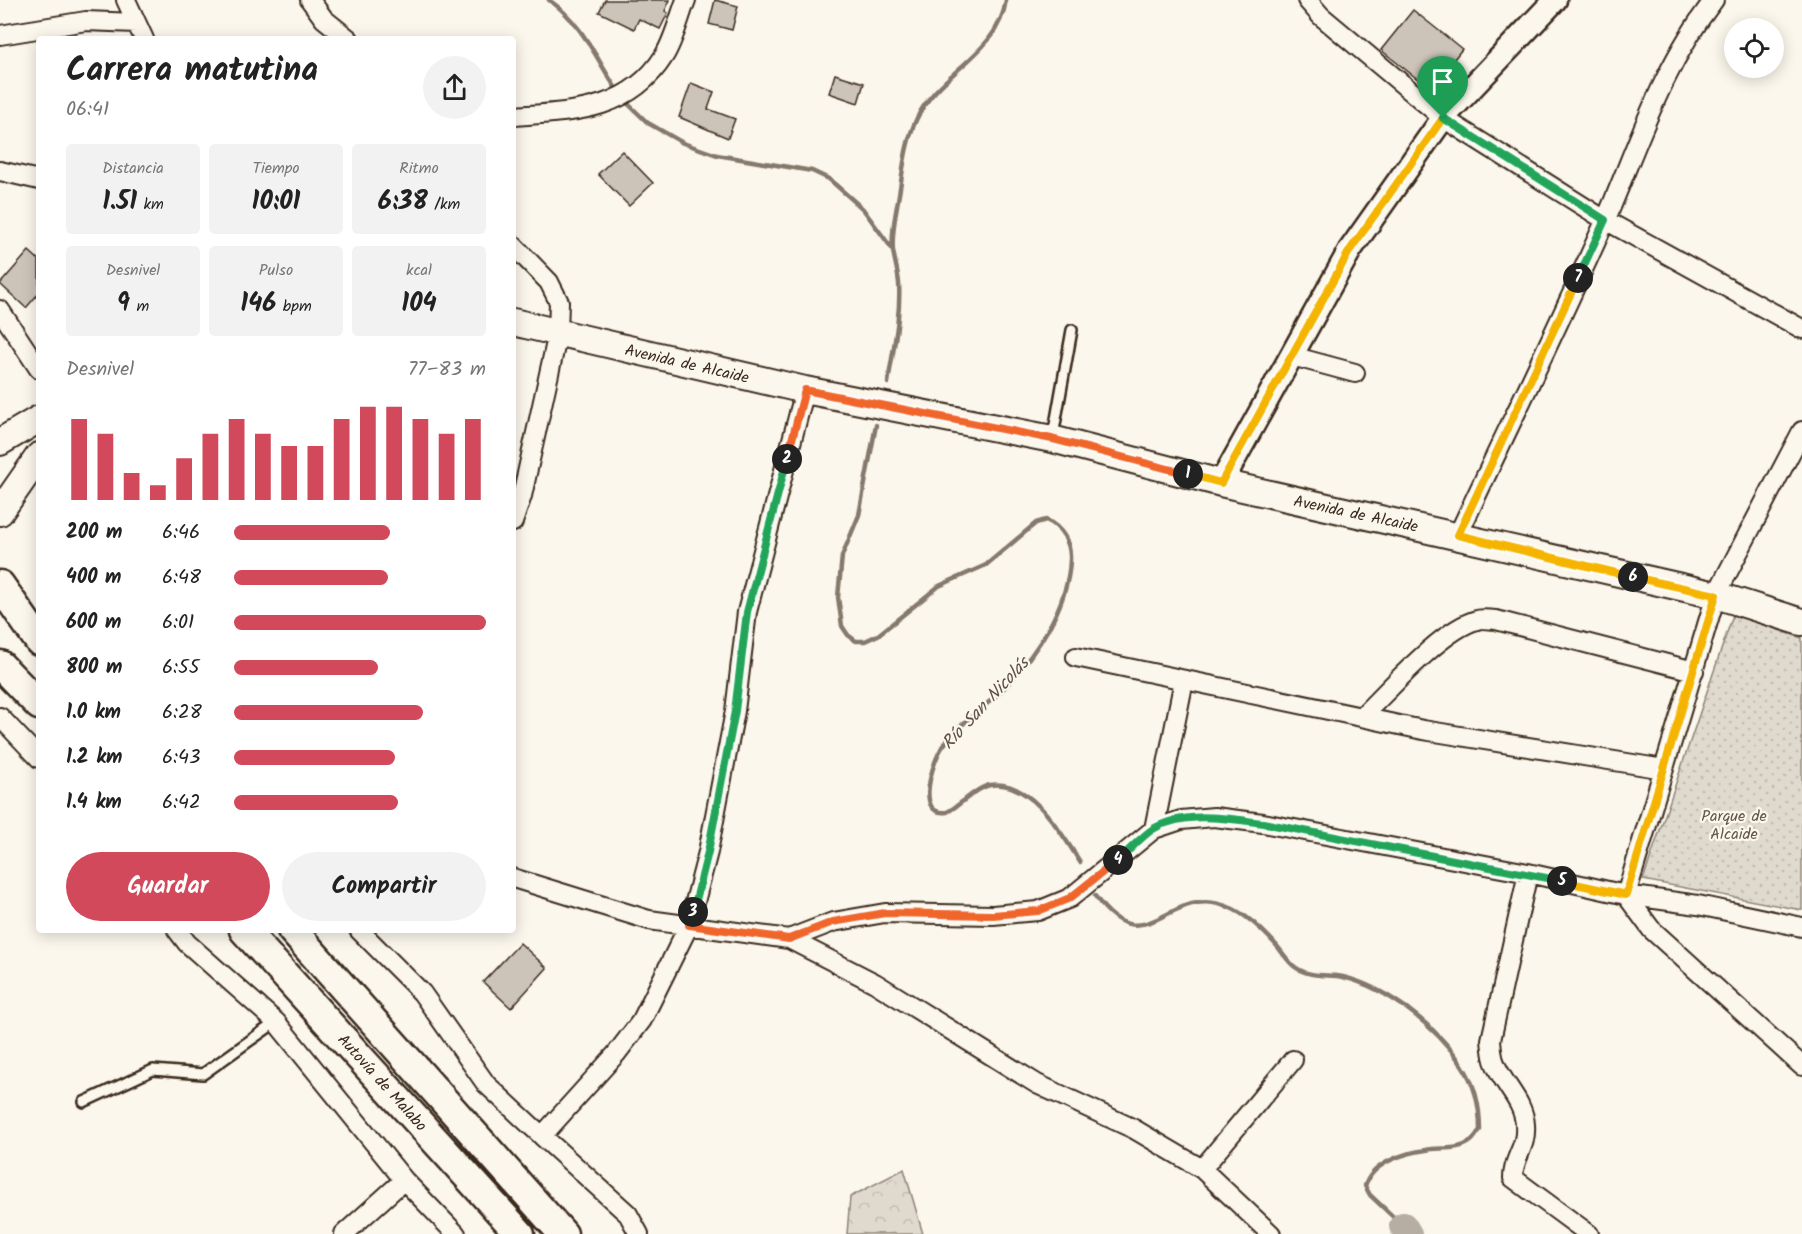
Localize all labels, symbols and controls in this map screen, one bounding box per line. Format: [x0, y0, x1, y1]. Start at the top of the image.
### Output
map controls [1724, 18, 1784, 78]
button: locate [1724, 18, 1784, 78]
text: Carrera matutina [66, 45, 318, 98]
button: share [423, 56, 486, 119]
pin [1417, 56, 1468, 118]
icon: arrive [1426, 65, 1459, 98]
text: 06:41 [66, 94, 109, 126]
text: Distancia [102, 156, 164, 181]
text: Tiempo [252, 156, 300, 181]
text: Ritmo [399, 156, 439, 181]
text: 1.51 [102, 181, 137, 223]
text: 10:01 [252, 181, 300, 223]
text: 6:38 [378, 181, 428, 223]
text: km [137, 192, 164, 217]
text: /km [428, 192, 460, 217]
text: Desnivel [106, 258, 160, 283]
text: Pulso [259, 258, 293, 283]
text: kcal [406, 258, 432, 283]
pin: 7 [1563, 263, 1593, 293]
text: 7 [1574, 265, 1582, 290]
text: 9 [117, 283, 130, 325]
text: 146 [240, 283, 276, 325]
text: 104 [401, 283, 437, 325]
text: m [130, 294, 149, 319]
text: bpm [276, 294, 312, 319]
street label: Avenida de Alcaide [622, 338, 751, 391]
text: Desnivel [66, 354, 134, 386]
text: 77–83 m [408, 354, 486, 386]
pin: 2 [772, 444, 802, 474]
text: 2 [782, 446, 792, 471]
pin: 1 [1173, 459, 1203, 489]
text: 1 [1186, 461, 1190, 486]
street label: Avenida de Alcaide [1291, 489, 1420, 540]
text: 200 m [66, 517, 122, 549]
text: 6:46 [162, 517, 200, 549]
text: 400 m [66, 562, 122, 594]
text: 6:48 [162, 562, 201, 594]
pin: 6 [1618, 562, 1648, 592]
text: 6 [1629, 564, 1637, 589]
text: 600 m [66, 607, 121, 639]
text: 6:01 [162, 607, 194, 639]
water label: Río San Nicolás [935, 649, 1039, 757]
text: 800 m [66, 652, 122, 684]
text: 6:55 [162, 652, 200, 684]
text: 1.0 km [66, 697, 121, 729]
text: 6:28 [162, 697, 202, 729]
text: 1.2 km [66, 742, 122, 774]
text: 6:43 [162, 742, 200, 774]
text: 1.4 km [66, 787, 122, 819]
text: 6:42 [162, 787, 201, 819]
park label: Parque de Alcaide [1701, 804, 1767, 847]
pin: 4 [1103, 845, 1133, 875]
text: 4 [1114, 847, 1122, 872]
button: Guardar [66, 852, 270, 921]
button: Compartir [282, 852, 486, 921]
pin: 5 [1547, 866, 1577, 896]
text: 5 [1558, 868, 1566, 893]
pin: 3 [678, 897, 708, 927]
text: 3 [689, 899, 697, 924]
street label: Autovía de Malabo [331, 1029, 433, 1138]

